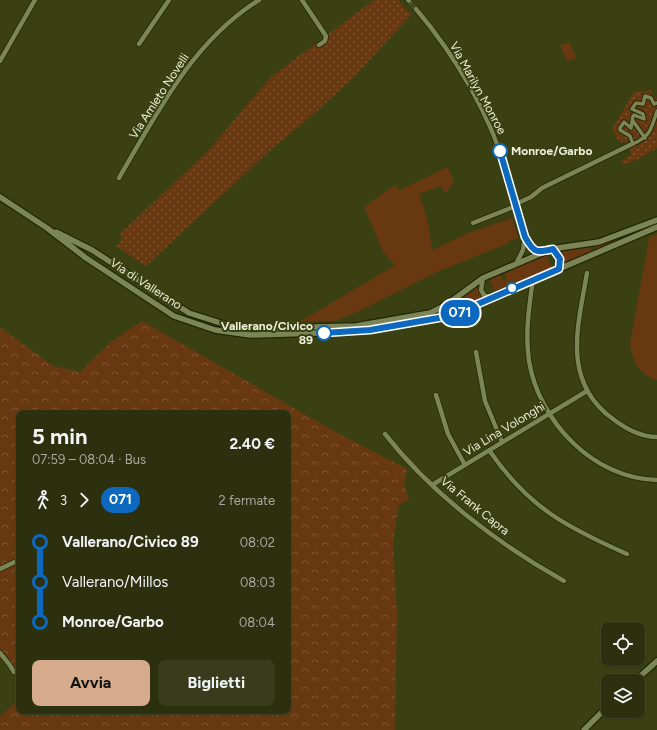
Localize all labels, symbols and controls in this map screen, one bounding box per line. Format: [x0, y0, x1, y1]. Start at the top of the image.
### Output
street label: Via Marilyn Monroe [447, 39, 509, 137]
street label: Via Amleto Novelli [126, 51, 192, 141]
marker: Monroe/Garbo [492, 143, 508, 159]
place label: Monroe/Garbo [511, 144, 592, 158]
street label: Via di Vallerano [108, 256, 184, 312]
unlabelled marker [506, 282, 518, 294]
line badge: 071 [437, 300, 483, 326]
text: 071 [449, 304, 471, 321]
place label: Vallerano/Civico 89 [221, 319, 313, 347]
marker: Vallerano/Civico 89 [316, 325, 332, 341]
street label: Via Lina Volonghi [461, 399, 547, 459]
text: 5 min [32, 423, 87, 450]
text: 2.40 € [229, 435, 275, 453]
text: 07:59 – 08:04 · Bus [32, 452, 146, 467]
street label: Via Frank Capra [438, 474, 512, 538]
icon: walk [32, 489, 54, 511]
icon: forward [73, 489, 95, 511]
text: 071 [109, 491, 132, 508]
text: 3 [60, 493, 67, 508]
text: 2 fermate [219, 493, 275, 508]
text: Vallerano/Civico 89 [62, 533, 199, 551]
text: 08:02 [240, 535, 275, 550]
text: Vallerano/Millos [62, 573, 168, 591]
text: 08:03 [240, 575, 275, 590]
text: Monroe/Garbo [62, 613, 164, 631]
text: 08:04 [239, 615, 275, 630]
map controls [601, 622, 645, 718]
button: locate [601, 622, 645, 666]
button: Avvia [32, 660, 150, 706]
button: Biglietti [158, 660, 275, 706]
button: layers [601, 674, 645, 718]

